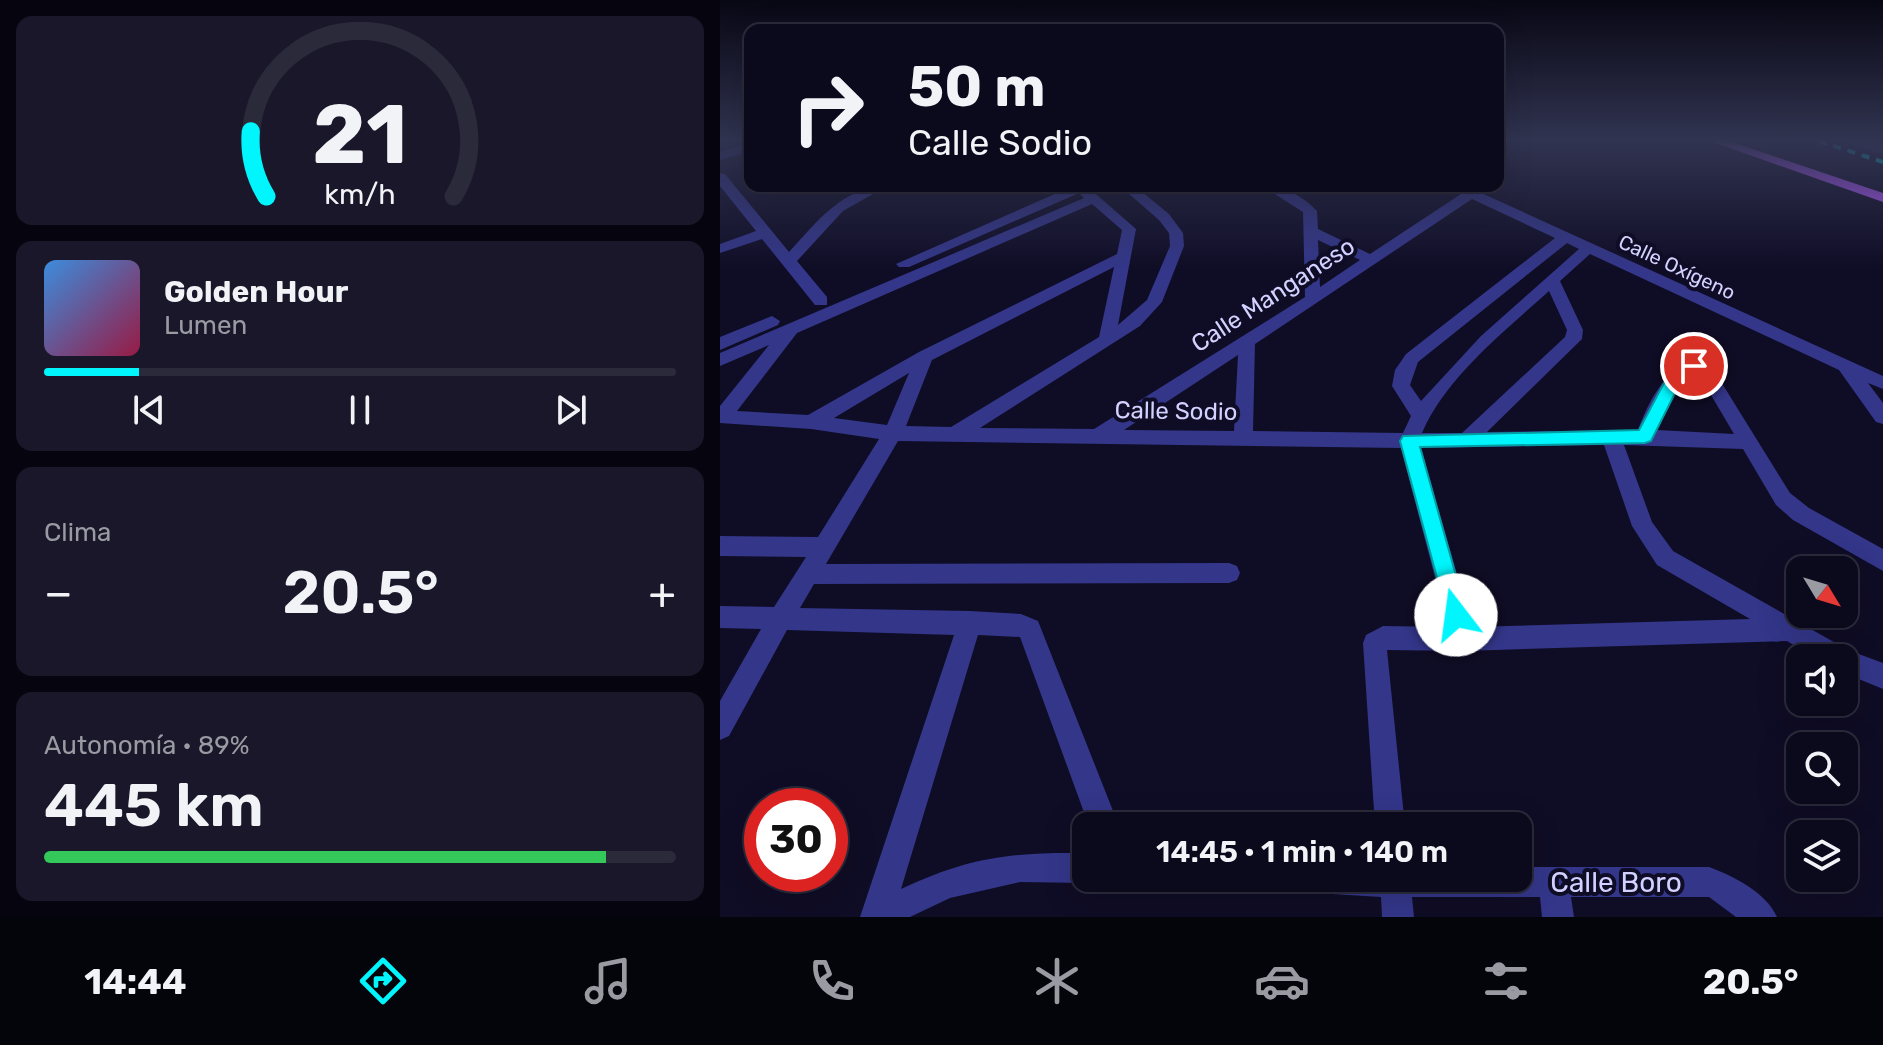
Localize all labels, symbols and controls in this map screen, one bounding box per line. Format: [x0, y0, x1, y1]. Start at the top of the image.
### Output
text: 50 m [908, 54, 1045, 120]
icon: right [776, 56, 880, 160]
text: 21 [312, 84, 408, 183]
text: Calle Sodio [908, 121, 1092, 164]
text: km/h [324, 177, 396, 211]
street label: Calle Oxígeno [1615, 229, 1739, 305]
street label: Calle Manganeso [1186, 232, 1360, 358]
text: Golden Hour [164, 274, 348, 310]
text: Lumen [164, 310, 247, 341]
pin [1660, 332, 1728, 400]
icon: arrive [1672, 344, 1716, 388]
icon: previous [127, 388, 171, 432]
icon: pause [338, 388, 382, 432]
icon: next [549, 388, 593, 432]
street label: Calle Sodio [1114, 396, 1238, 426]
text: Clima [44, 517, 111, 548]
north arrow [1786, 556, 1858, 628]
map controls [1786, 556, 1858, 892]
text: 20.5° [282, 557, 439, 628]
text: − [44, 567, 73, 619]
text: + [649, 567, 676, 619]
position arrow [1414, 573, 1498, 657]
button: sound [1786, 644, 1858, 716]
text: Autonomía · 89% [44, 730, 250, 761]
button: search [1786, 732, 1858, 804]
text: 445 km [44, 770, 264, 841]
speed limit sign: 30 [744, 788, 848, 892]
button: layers [1786, 820, 1858, 892]
text: 14:45 · 1 min · 140 m [1156, 834, 1448, 870]
street label: Calle Boro [1550, 866, 1682, 899]
icon: directions [355, 953, 411, 1009]
icon: music [580, 953, 636, 1009]
icon: phone [804, 953, 860, 1009]
icon: climate [1029, 953, 1085, 1009]
icon: car [1254, 953, 1310, 1009]
icon: filters [1478, 953, 1534, 1009]
text: 14:44 [84, 960, 186, 1003]
text: 20.5° [1703, 960, 1799, 1003]

